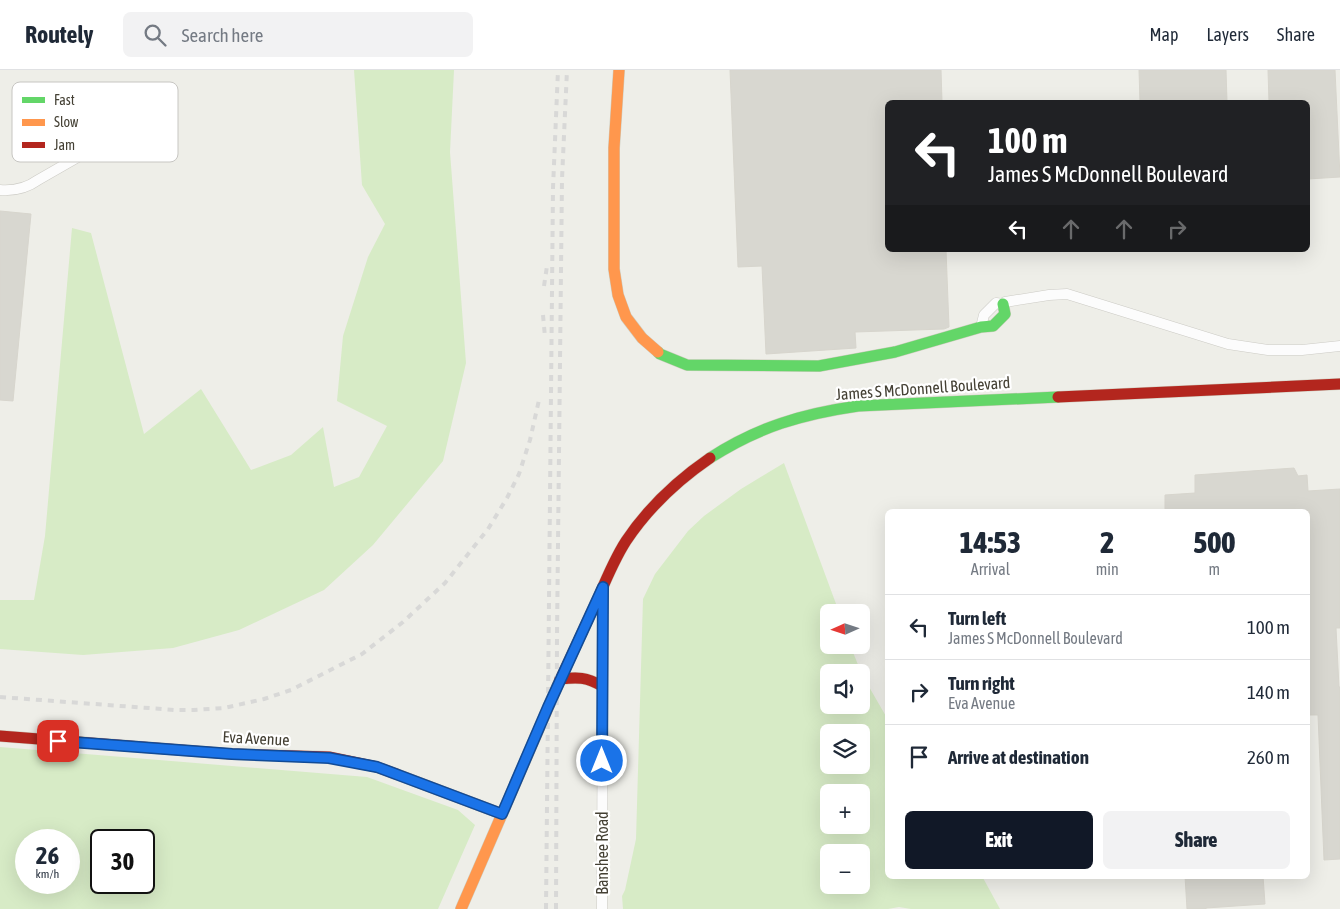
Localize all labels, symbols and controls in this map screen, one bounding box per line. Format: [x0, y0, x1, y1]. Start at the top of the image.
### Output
search box [123, 12, 473, 57]
text: Routely [25, 21, 93, 48]
icon: search [141, 21, 169, 49]
text: Search here [181, 24, 263, 46]
text: Map [1149, 24, 1178, 45]
text: Layers [1206, 24, 1249, 45]
text: Share [1277, 24, 1315, 45]
legend [12, 82, 178, 162]
text: Fast [54, 92, 75, 108]
text: Slow [54, 114, 79, 130]
icon: left [905, 120, 970, 185]
text: 100 m [988, 120, 1067, 160]
text: Jam [54, 137, 75, 153]
text: James S McDonnell Boulevard [988, 161, 1228, 187]
icon: left [1004, 215, 1032, 243]
icon: ahead [1057, 215, 1085, 243]
icon: ahead [1110, 215, 1138, 243]
icon: right [1163, 215, 1191, 243]
street label: James S McDonnell Boulevard [835, 373, 1011, 403]
text: 14:53 [959, 525, 1021, 559]
text: 2 [1100, 525, 1114, 559]
text: 500 [1193, 525, 1235, 559]
text: Arrival [971, 560, 1010, 578]
text: min [1096, 560, 1119, 578]
text: m [1209, 560, 1220, 578]
north arrow [820, 604, 870, 654]
map controls [820, 604, 870, 894]
text: Turn left [948, 607, 1006, 629]
icon: left [905, 613, 933, 641]
text: 100 m [1247, 616, 1290, 638]
text: James S McDonnell Boulevard [948, 629, 1123, 647]
button: sound [820, 664, 870, 714]
text: Turn right [948, 672, 1015, 694]
icon: right [905, 678, 933, 706]
text: 140 m [1247, 681, 1290, 703]
text: Eva Avenue [948, 694, 1015, 712]
pin [37, 720, 79, 762]
button: layers [820, 724, 870, 774]
icon: arrive [44, 727, 72, 755]
street label: Eva Avenue [222, 727, 290, 749]
position arrow [575, 734, 627, 786]
icon: arrive [905, 743, 933, 771]
text: Arrive at destination [948, 746, 1089, 768]
text: 260 m [1247, 746, 1290, 768]
button: + [820, 784, 870, 834]
street label: Banshee Road [593, 811, 611, 895]
button: Exit [905, 811, 1093, 869]
button: Share [1103, 811, 1290, 869]
speed limit sign: 30 [90, 829, 155, 894]
text: 26 [36, 841, 59, 869]
button: − [820, 844, 870, 894]
text: km/h [36, 867, 59, 881]

